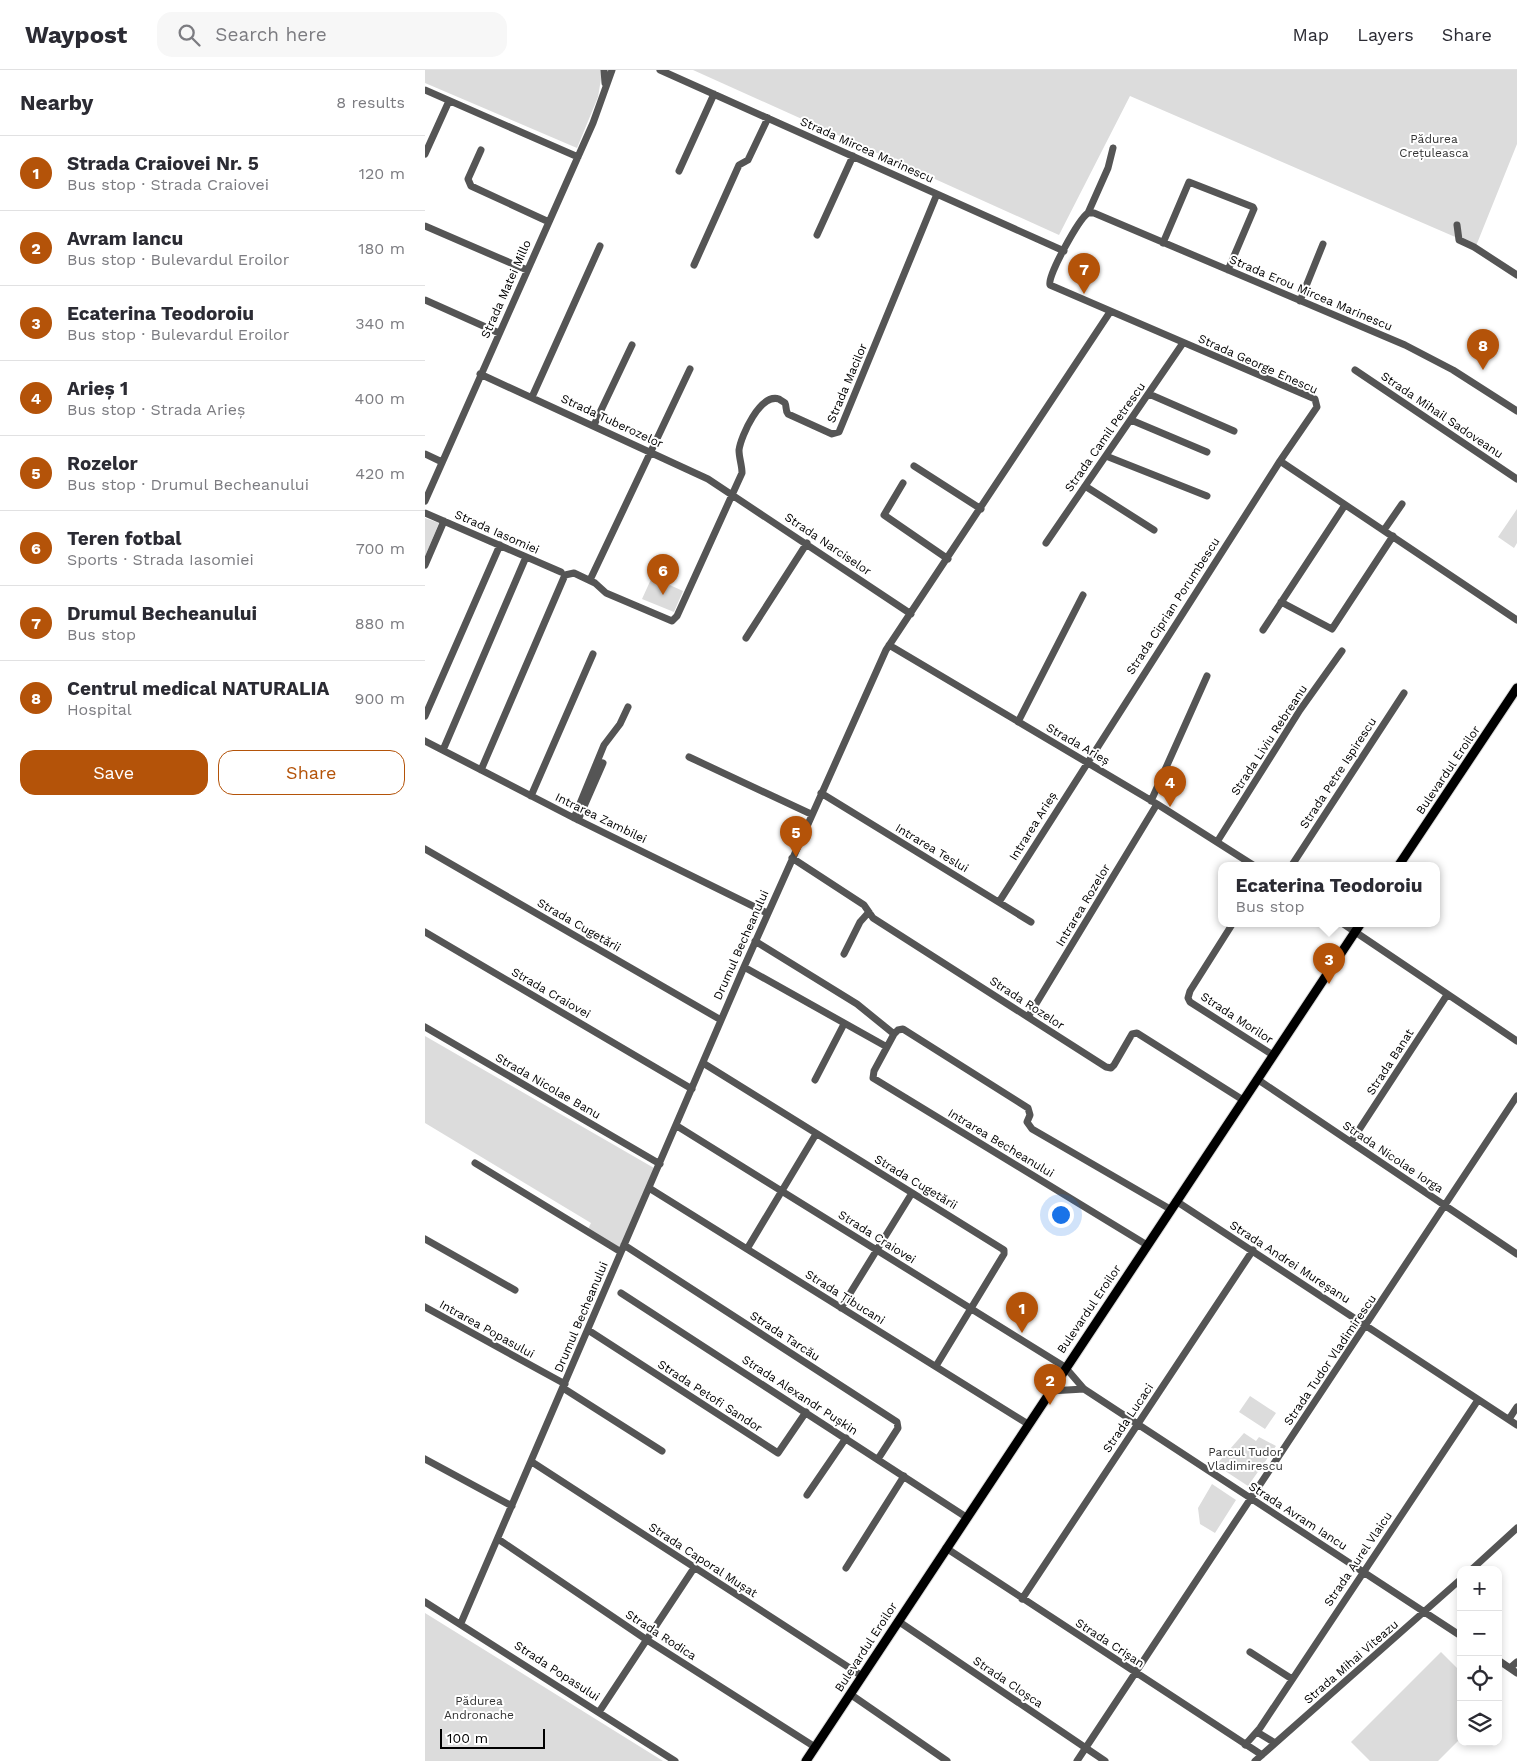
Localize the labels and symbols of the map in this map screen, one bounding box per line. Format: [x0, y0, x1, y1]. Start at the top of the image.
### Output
street label: Strada Mircea Marinescu [798, 114, 936, 186]
park label: Pădurea Crețuleasca [1399, 132, 1469, 160]
street label: Strada Matei Millo [478, 238, 534, 340]
street label: Strada Erou Mircea Marinescu [1227, 252, 1395, 334]
pin: 7 [1068, 253, 1100, 294]
pin: 8 [1467, 329, 1499, 370]
street label: Strada George Enescu [1196, 331, 1320, 397]
street label: Strada Macilor [824, 341, 870, 425]
street label: Strada Mihail Sadoveanu [1378, 369, 1506, 461]
street label: Strada Camil Petrescu [1062, 380, 1148, 494]
street label: Strada Tuberozelor [559, 391, 665, 451]
street label: Strada Iasomiei [453, 507, 541, 557]
street label: Strada Narciselor [782, 510, 874, 578]
street label: Strada Ciprian Porumbescu [1123, 535, 1223, 677]
pin: 6 [647, 554, 679, 595]
street label: Strada Liviu Rebreanu [1228, 682, 1310, 798]
street label: Strada Petre Ispirescu [1297, 715, 1379, 831]
street label: Strada Arieș [1044, 720, 1112, 768]
street label: Bulevardul Eroilor [1413, 723, 1483, 817]
pin: 4 [1154, 766, 1186, 807]
street label: Intrarea Arieș [1006, 789, 1060, 863]
street label: Intrarea Zambilei [553, 790, 649, 846]
pin: 5 [780, 816, 812, 857]
street label: Intrarea Teslui [893, 821, 971, 875]
street label: Intrarea Rozelor [1053, 861, 1113, 949]
street label: Drumul Becheanului [710, 888, 772, 1002]
street label: Strada Cugetării [535, 895, 623, 955]
pin: 3 [1313, 943, 1345, 984]
street label: Strada Craiovei [509, 965, 593, 1021]
street label: Strada Rozelor [987, 974, 1067, 1032]
street label: Strada Morilor [1198, 989, 1276, 1047]
street label: Strada Banat [1363, 1026, 1417, 1098]
street label: Strada Nicolae Banu [493, 1050, 603, 1122]
street label: Intrarea Becheanului [945, 1106, 1057, 1180]
street label: Strada Nicolae Iorga [1340, 1118, 1446, 1196]
street label: Strada Cugetării [872, 1152, 960, 1212]
your location [1048, 1202, 1074, 1228]
street label: Strada Craiovei [836, 1208, 918, 1266]
street label: Strada Andrei Mureșanu [1227, 1218, 1353, 1306]
street label: Drumul Becheanului [551, 1260, 611, 1374]
street label: Bulevardul Eroilor [1054, 1262, 1124, 1356]
street label: Strada Țibucani [803, 1267, 887, 1327]
pin: 1 [1006, 1292, 1038, 1333]
street label: Strada Tudor Vladimirescu [1281, 1292, 1379, 1428]
street label: Intrarea Popasului [437, 1297, 537, 1361]
street label: Strada Tarcău [747, 1308, 823, 1364]
street label: Strada Alexandr Pușkin [739, 1352, 861, 1438]
street label: Strada Petofi Sandor [655, 1357, 765, 1435]
pin: 2 [1034, 1364, 1066, 1405]
street label: Strada Lucaci [1100, 1381, 1156, 1455]
park label: Parcul Tudor Vladimirescu [1207, 1445, 1283, 1473]
street label: Strada Avram Iancu [1246, 1479, 1350, 1553]
street label: Strada Aurel Vlaicu [1321, 1509, 1395, 1609]
street label: Strada Caporal Mușat [646, 1520, 760, 1600]
street label: Bulevardul Eroilor [832, 1599, 900, 1694]
street label: Strada Rodica [623, 1607, 699, 1663]
street label: Strada Crișan [1073, 1616, 1147, 1670]
street label: Strada Mihai Viteazu [1301, 1617, 1401, 1707]
street label: Strada Popasului [512, 1638, 602, 1704]
street label: Strada Cloșca [970, 1653, 1046, 1711]
park label: Pădurea Andronache [444, 1694, 514, 1722]
scale bar [440, 1726, 545, 1749]

